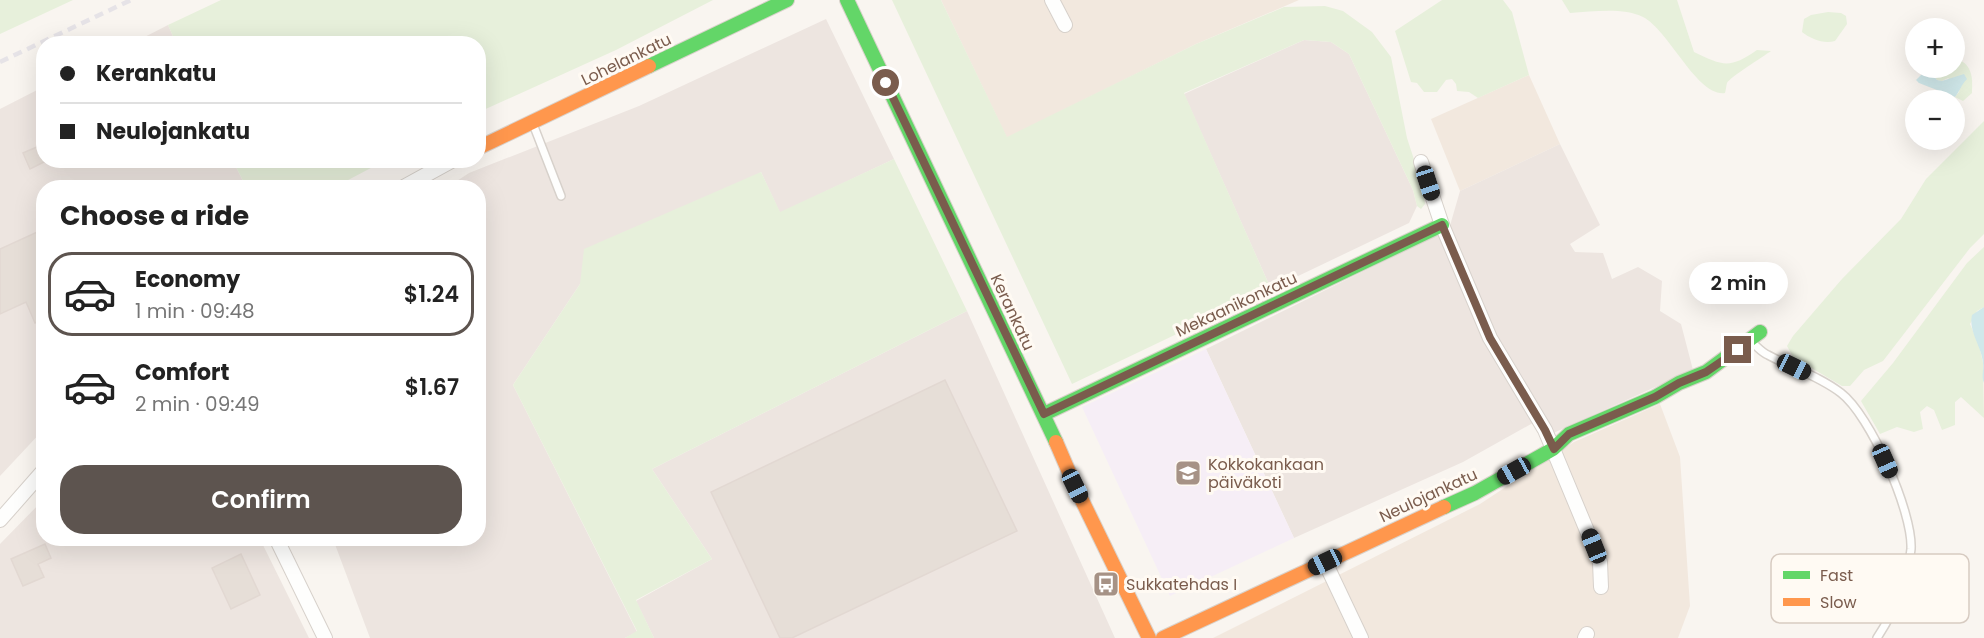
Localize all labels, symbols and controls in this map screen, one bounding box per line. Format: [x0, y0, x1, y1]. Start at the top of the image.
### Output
map controls [1905, 18, 1965, 150]
button: + [1905, 18, 1965, 78]
street label: Lohelankatu [577, 28, 675, 91]
text: Kerankatu [96, 58, 216, 89]
route start [872, 69, 899, 96]
button: − [1905, 90, 1965, 150]
text: Neulojankatu [96, 116, 250, 147]
car [1414, 163, 1442, 203]
text: Choose a ride [60, 197, 249, 234]
callout: 2 min [1688, 263, 1788, 305]
text: Economy [135, 264, 240, 295]
street label: Mekaanikonkatu [1172, 266, 1301, 343]
icon: car [63, 267, 117, 321]
text: 2 min [1711, 269, 1766, 297]
street label: Kerankatu [985, 270, 1040, 354]
text: $1.24 [404, 279, 459, 310]
text: 1 min · 09:48 [135, 297, 255, 325]
route end [1724, 336, 1751, 363]
car [1774, 351, 1814, 383]
text: Comfort [135, 357, 229, 388]
icon: car [63, 360, 117, 414]
text: $1.67 [405, 372, 459, 403]
text: 2 min · 09:49 [135, 390, 260, 418]
car [1869, 441, 1901, 481]
place label: Kokkokankaan päiväkoti [1208, 453, 1324, 494]
car [1494, 454, 1534, 488]
school or university icon: Kokkokankaan päiväkoti [1173, 458, 1203, 488]
street label: Neulojankatu [1375, 463, 1481, 528]
button: Confirm [60, 465, 462, 534]
car [1059, 466, 1091, 506]
car [1579, 526, 1609, 566]
car [1305, 546, 1345, 578]
legend [1771, 554, 1969, 623]
text: Fast [1820, 564, 1853, 587]
bus stop icon: Sukkatehdas I [1091, 569, 1121, 599]
place label: Sukkatehdas I [1126, 573, 1237, 596]
text: Slow [1820, 591, 1857, 614]

